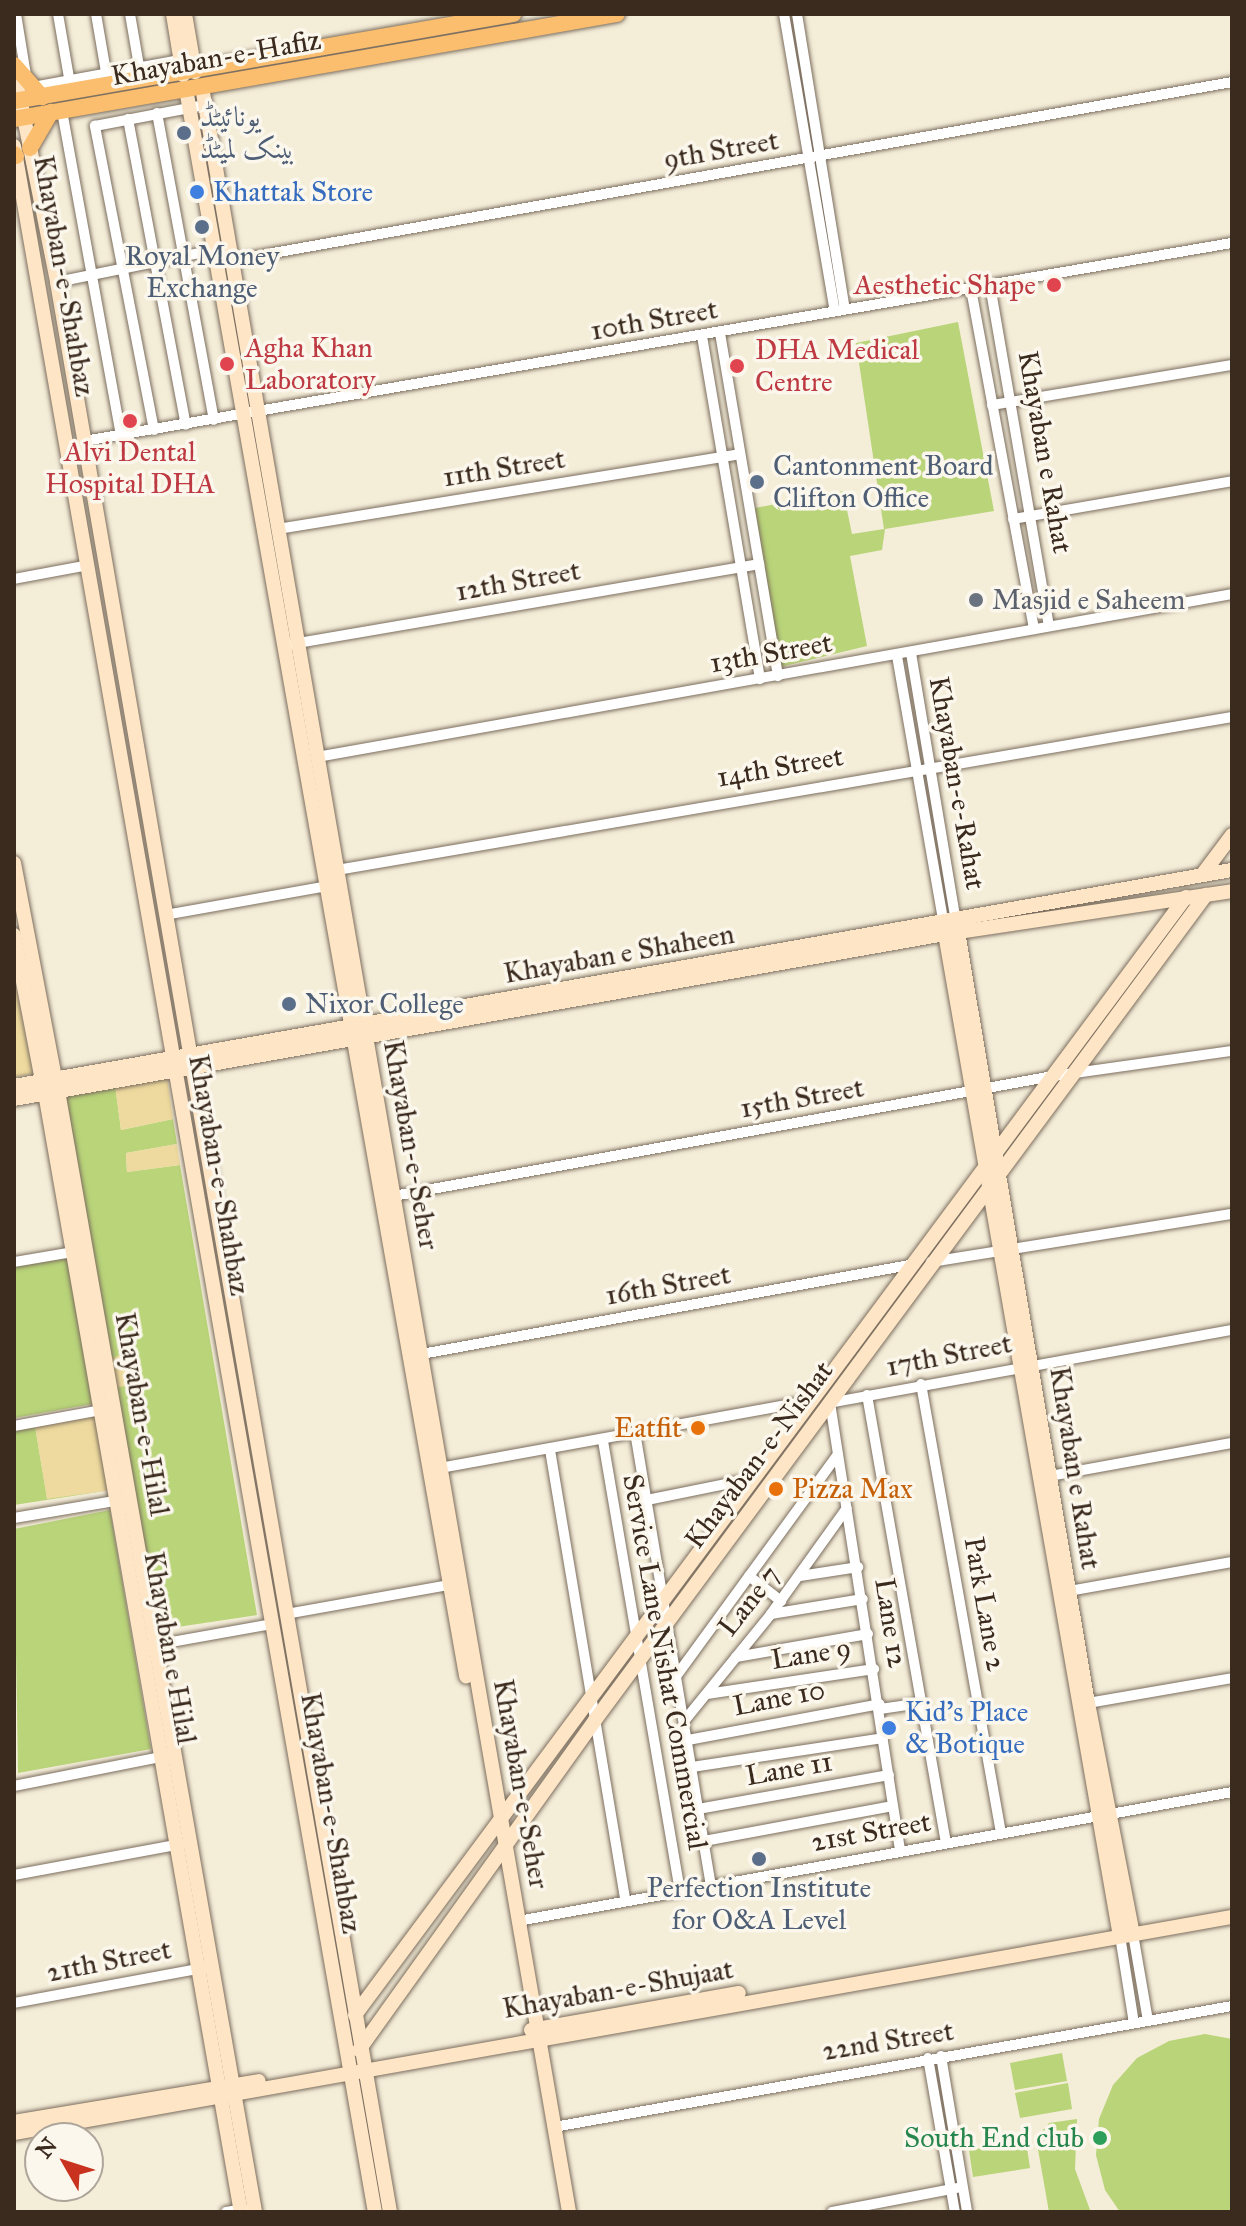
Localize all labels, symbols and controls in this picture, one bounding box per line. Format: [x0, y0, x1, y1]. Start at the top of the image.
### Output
street label: Khayaban-e-Hafiz [109, 23, 323, 93]
place label: یونائیٹڈ بینک لمیٹڈ [200, 100, 295, 166]
street label: 9th Street [661, 123, 781, 177]
marker: یونائیٹڈ بینک لمیٹڈ [175, 124, 193, 142]
street label: Khayaban-e-Shahbaz [26, 153, 102, 399]
place label: Khattak Store [213, 175, 373, 209]
marker: Khattak Store [188, 183, 206, 201]
marker: Royal Money Exchange [193, 218, 211, 236]
place label: Royal Money Exchange [125, 239, 279, 305]
place label: Aesthetic Shape [854, 268, 1036, 302]
marker: Aesthetic Shape [1043, 274, 1065, 296]
street label: 10th Street [588, 292, 720, 348]
place label: Agha Khan Laboratory [245, 331, 375, 397]
place label: DHA Medical Centre [755, 333, 919, 399]
street label: Khayaban e Rahat [1011, 348, 1079, 556]
marker: Agha Khan Laboratory [216, 353, 238, 375]
marker: DHA Medical Centre [726, 355, 748, 377]
marker: Alvi Dental Hospital DHA [119, 410, 141, 432]
place label: Alvi Dental Hospital DHA [45, 435, 215, 501]
street label: 11th Street [441, 442, 567, 494]
place label: Cantonment Board Clifton Office [773, 449, 993, 515]
marker: Cantonment Board Clifton Office [748, 473, 766, 491]
street label: 12th Street [453, 554, 583, 608]
place label: Masjid e Saheem [992, 583, 1185, 617]
marker: Masjid e Saheem [967, 591, 985, 609]
street label: 13th Street [707, 626, 835, 680]
street label: Khayaban-e-Rahat [922, 674, 992, 892]
street label: 14th Street [714, 739, 846, 795]
street label: Khayaban e Shaheen [501, 917, 737, 991]
place label: Nixor College [305, 987, 464, 1021]
marker: Nixor College [280, 995, 298, 1013]
street label: Khayaban-e-Seher [376, 1038, 446, 1252]
street label: Khayaban-e-Shahbaz [181, 1052, 257, 1298]
street label: 15th Street [738, 1071, 866, 1125]
street label: 16th Street [603, 1257, 733, 1313]
street label: Khayaban-e-Hilal [108, 1310, 176, 1518]
street label: 17th Street [883, 1326, 1015, 1384]
street label: Khayaban-e-Nishat [678, 1355, 840, 1555]
street label: Khayaban e Rahat [1042, 1364, 1108, 1572]
place label: Eatfit [614, 1411, 682, 1445]
marker: Eatfit [689, 1419, 707, 1437]
street label: Service Lane Nishat Commercial [615, 1472, 715, 1852]
place label: Pizza Max [792, 1472, 913, 1506]
marker: Pizza Max [767, 1480, 785, 1498]
street label: Park Lane 2 [957, 1534, 1013, 1674]
street label: Khayaban e Hilal [137, 1549, 203, 1747]
street label: Lane 7 [711, 1559, 787, 1643]
street label: Lane 12 [867, 1576, 915, 1670]
street label: Lane 9 [769, 1631, 853, 1677]
street label: Lane 10 [730, 1673, 828, 1723]
street label: Khayaban-e-Seher [486, 1677, 556, 1891]
street label: Khayaban-e-Shahbaz [293, 1690, 369, 1936]
place label: Kid's Place & Botique [905, 1695, 1028, 1761]
marker: Kid's Place & Botique [880, 1719, 898, 1737]
street label: Lane 11 [743, 1745, 835, 1793]
street label: 21st Street [809, 1805, 933, 1859]
marker: Perfection Institute for O&A Level [750, 1850, 768, 1868]
place label: Perfection Institute for O&A Level [647, 1871, 871, 1937]
street label: 21th Street [44, 1932, 174, 1990]
street label: Khayaban-e-Shujaat [500, 1952, 736, 2026]
street label: 22nd Street [820, 2014, 956, 2068]
place label: South End club [904, 2121, 1084, 2155]
north arrow [24, 2122, 104, 2202]
marker: South End club [1091, 2129, 1109, 2147]
text: N [30, 2132, 63, 2164]

